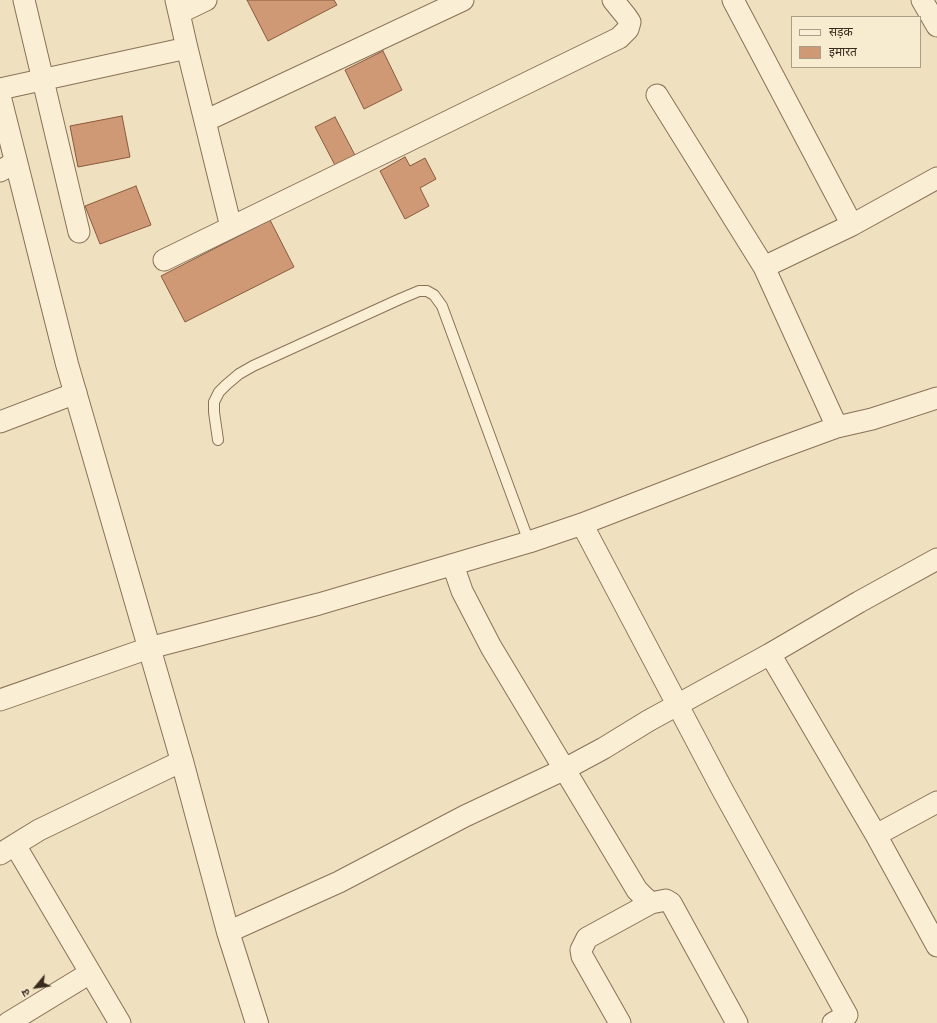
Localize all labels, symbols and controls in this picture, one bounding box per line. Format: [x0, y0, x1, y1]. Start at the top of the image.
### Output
legend [791, 16, 921, 68]
text: सड़क [829, 24, 853, 39]
text: इमारत [829, 44, 857, 59]
north arrow [16, 967, 56, 1007]
text: उ [18, 987, 33, 999]

